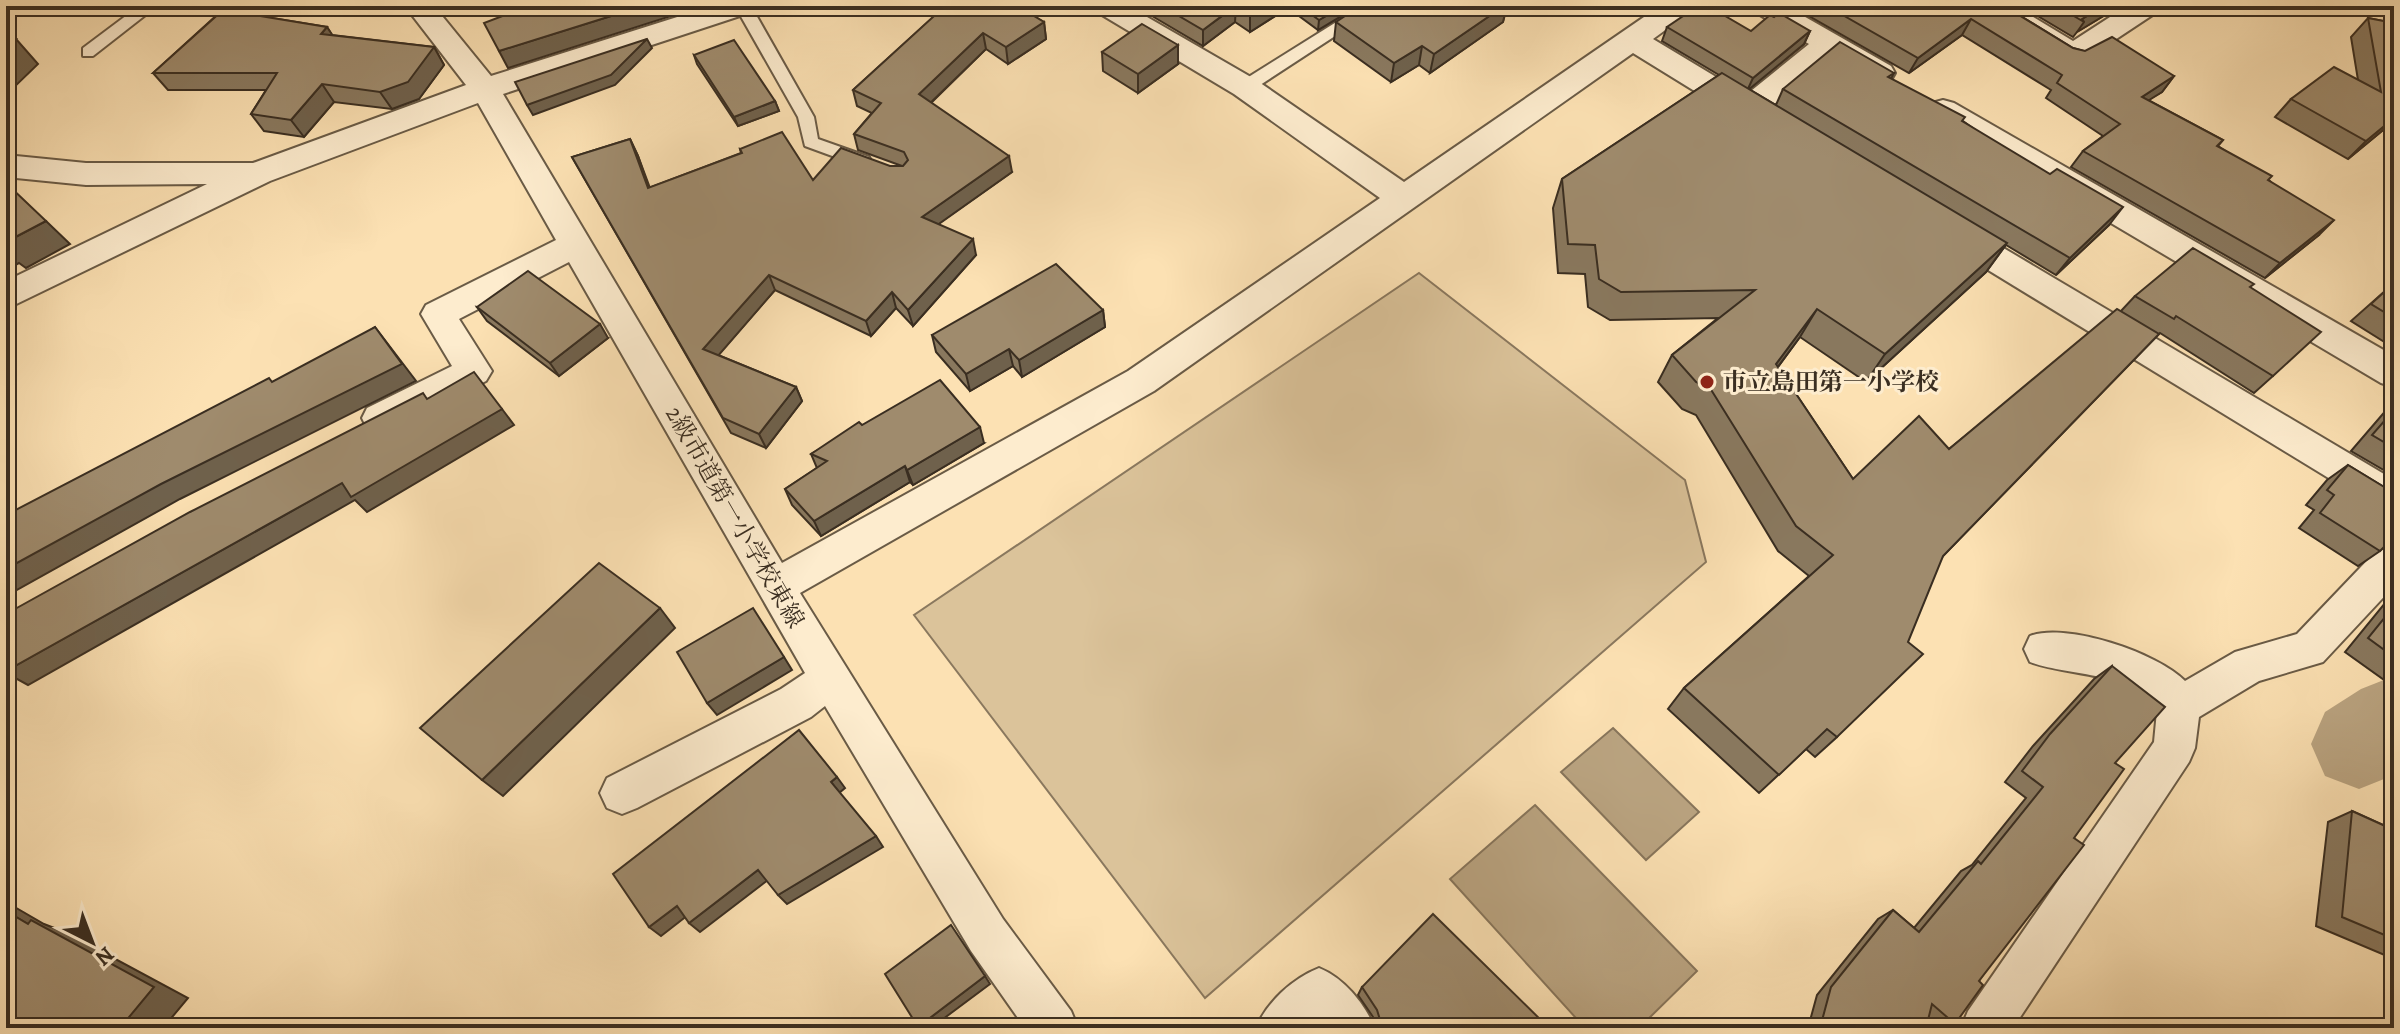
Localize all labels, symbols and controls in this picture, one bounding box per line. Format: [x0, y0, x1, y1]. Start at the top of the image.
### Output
place label: 市立島田第一小学校 [1723, 366, 1939, 398]
marker: 市立島田第一小学校 [1698, 373, 1716, 391]
street label: 2級市道第一小学校東線 [658, 400, 812, 634]
north arrow [52, 902, 132, 982]
text: N [89, 940, 121, 973]

